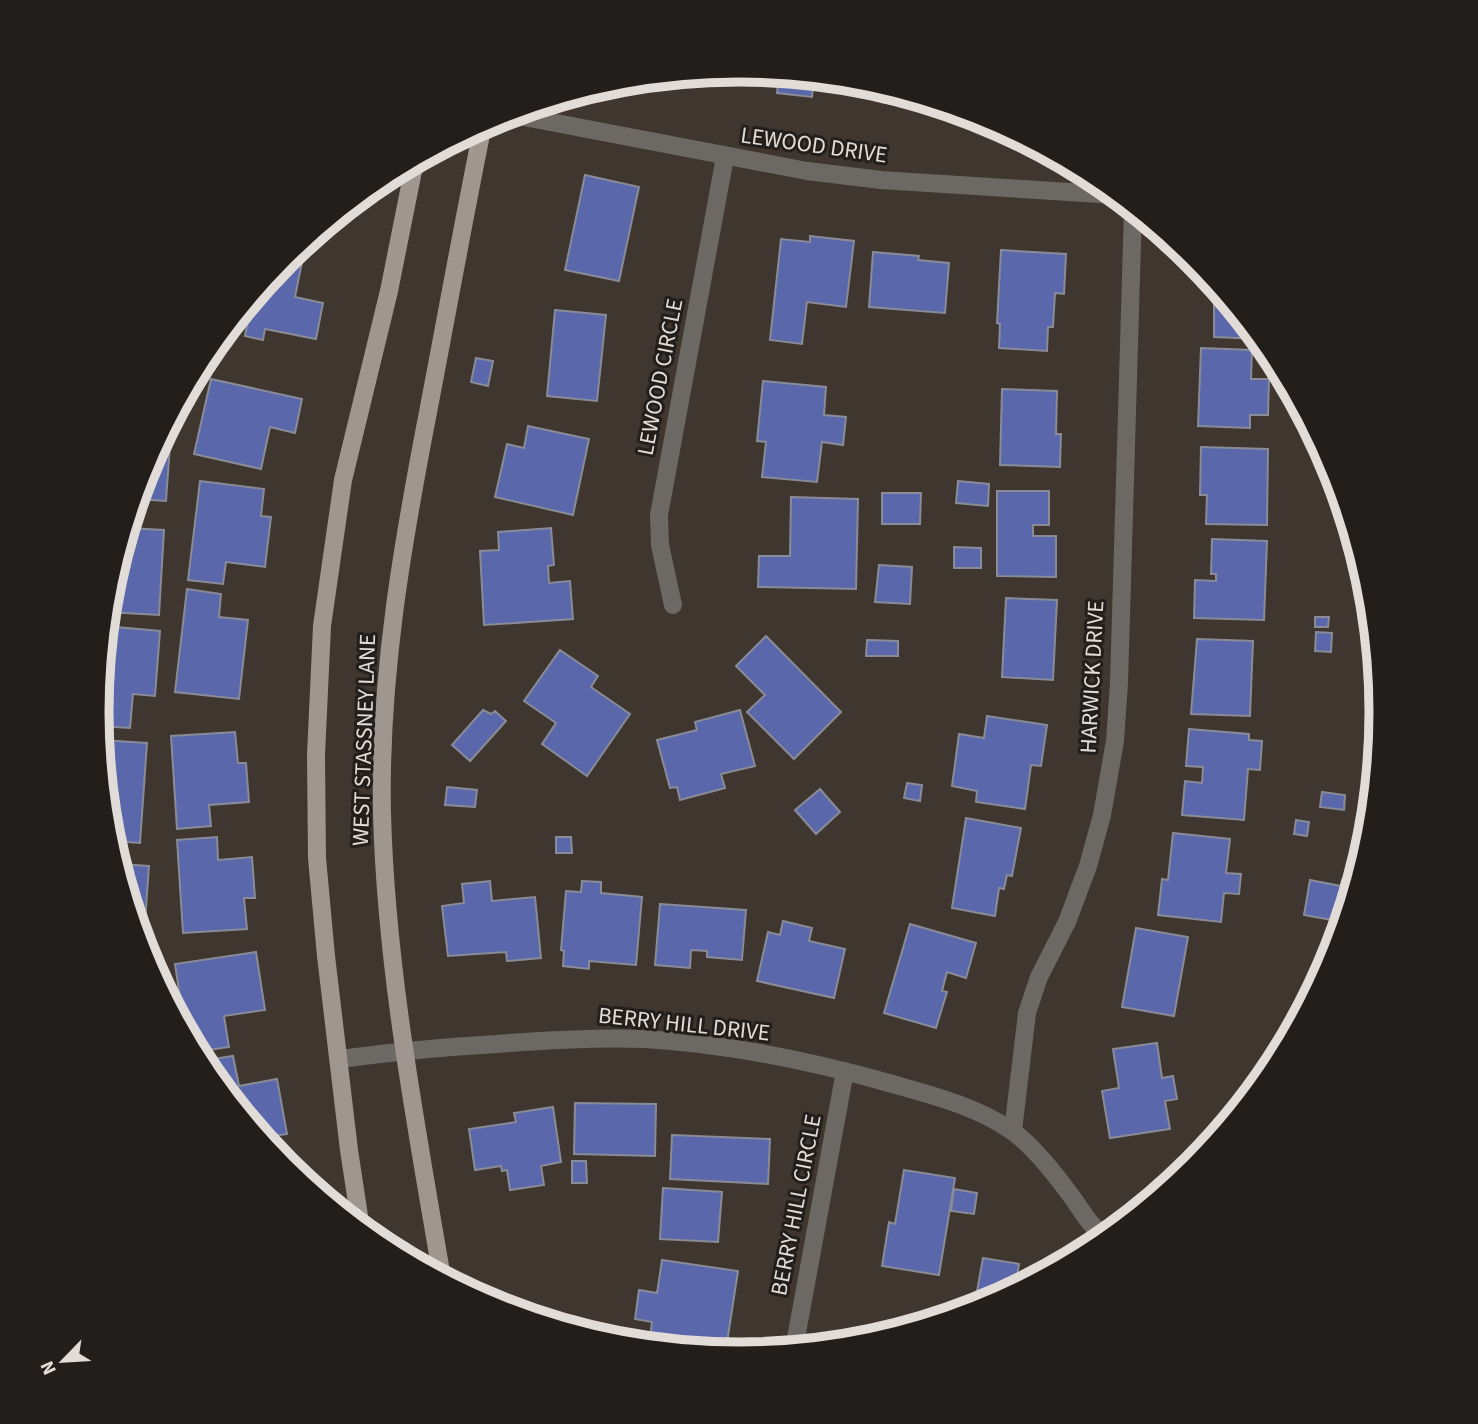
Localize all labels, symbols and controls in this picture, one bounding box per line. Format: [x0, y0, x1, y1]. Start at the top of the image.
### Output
street label: LEWOOD DRIVE [739, 118, 889, 172]
street label: LEWOOD CIRCLE [629, 296, 691, 458]
street label: HARWICK DRIVE [1072, 600, 1112, 754]
street label: WEST STASSNEY LANE [344, 633, 384, 847]
street label: BERRY HILL DRIVE [596, 999, 772, 1049]
street label: BERRY HILL CIRCLE [762, 1112, 830, 1298]
north arrow [28, 1326, 98, 1396]
text: N [34, 1356, 64, 1379]

